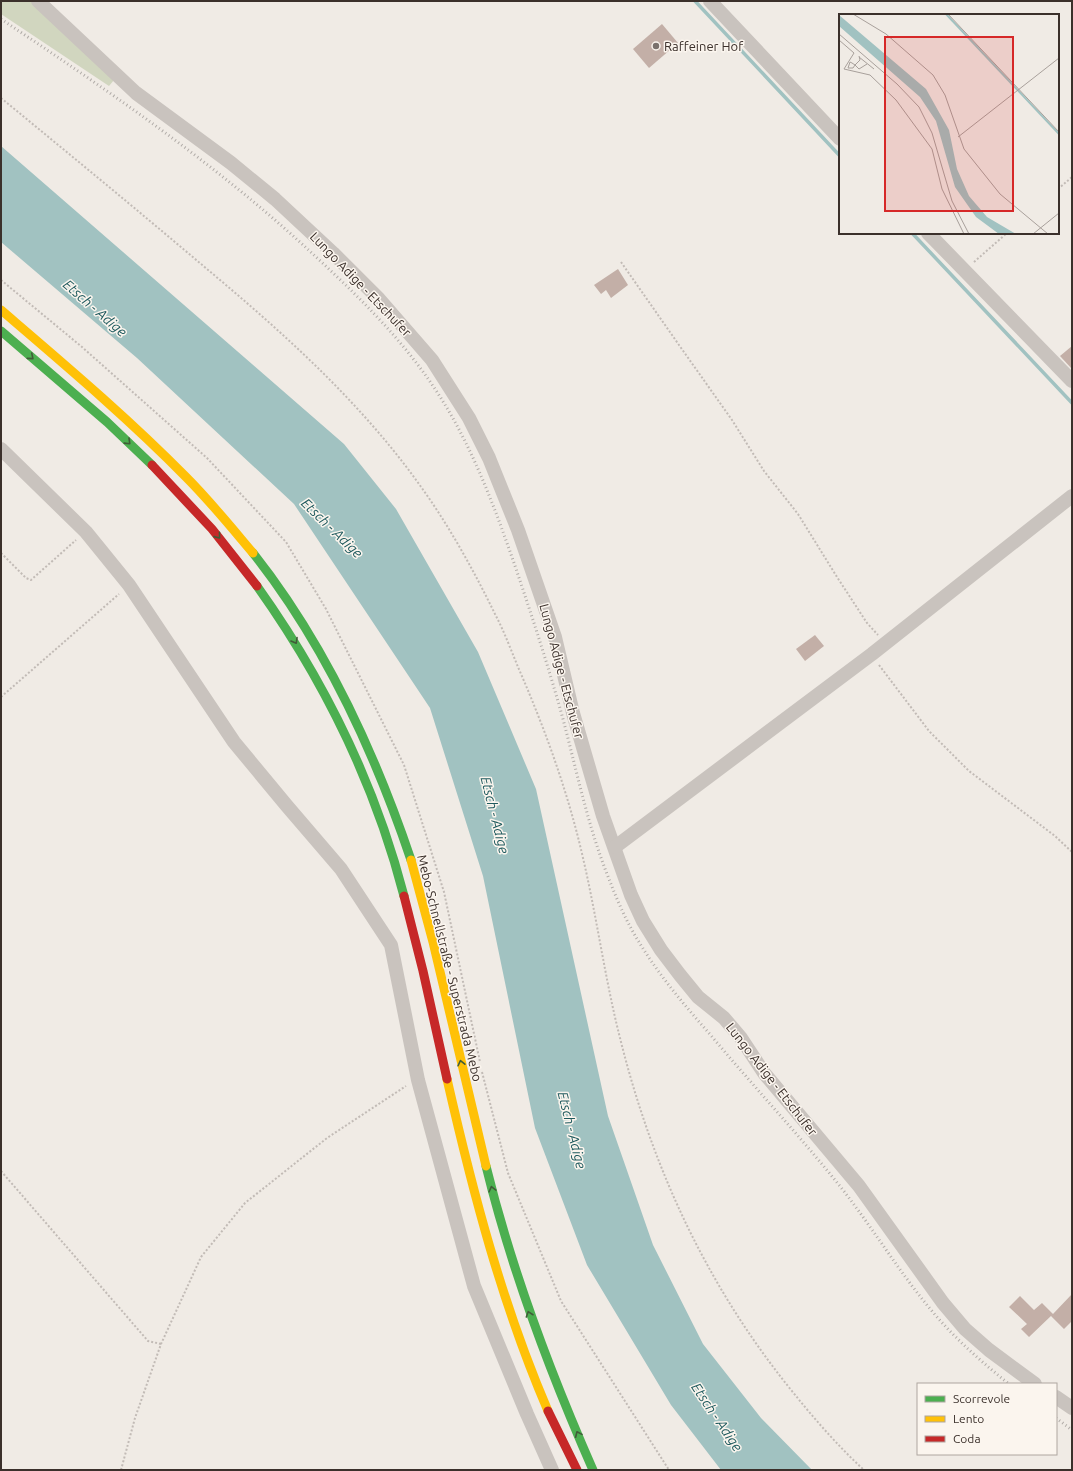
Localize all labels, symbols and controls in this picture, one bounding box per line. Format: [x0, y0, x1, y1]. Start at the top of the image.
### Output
inset map [839, 14, 1059, 234]
place label: Raffeiner Hof [664, 39, 743, 53]
marker: Raffeiner Hof [651, 41, 661, 51]
street label: Lungo Adige - Etschufer [308, 229, 414, 339]
water label: Etsch - Adige [60, 276, 130, 340]
one-way arrow [26, 352, 33, 359]
one-way arrow [123, 438, 131, 445]
water label: Etsch - Adige [298, 495, 366, 561]
one-way arrow [214, 532, 221, 539]
street label: Lungo Adige - Etschufer [537, 602, 587, 740]
one-way arrow [290, 637, 297, 644]
water label: Etsch - Adige [478, 775, 512, 855]
street label: Mebo-Schnellstraße - Superstrada Mebo [415, 853, 485, 1083]
street label: Lungo Adige - Etschufer [724, 1020, 820, 1138]
one-way arrow [458, 1060, 466, 1066]
water label: Etsch - Adige [555, 1090, 589, 1170]
one-way arrow [488, 1186, 496, 1193]
one-way arrow [526, 1310, 534, 1317]
water label: Etsch - Adige [688, 1380, 746, 1454]
legend [917, 1383, 1057, 1455]
text: Scorrevole [953, 1392, 1010, 1405]
text: Lento [953, 1412, 984, 1425]
one-way arrow [574, 1431, 582, 1438]
text: Coda [953, 1432, 981, 1445]

